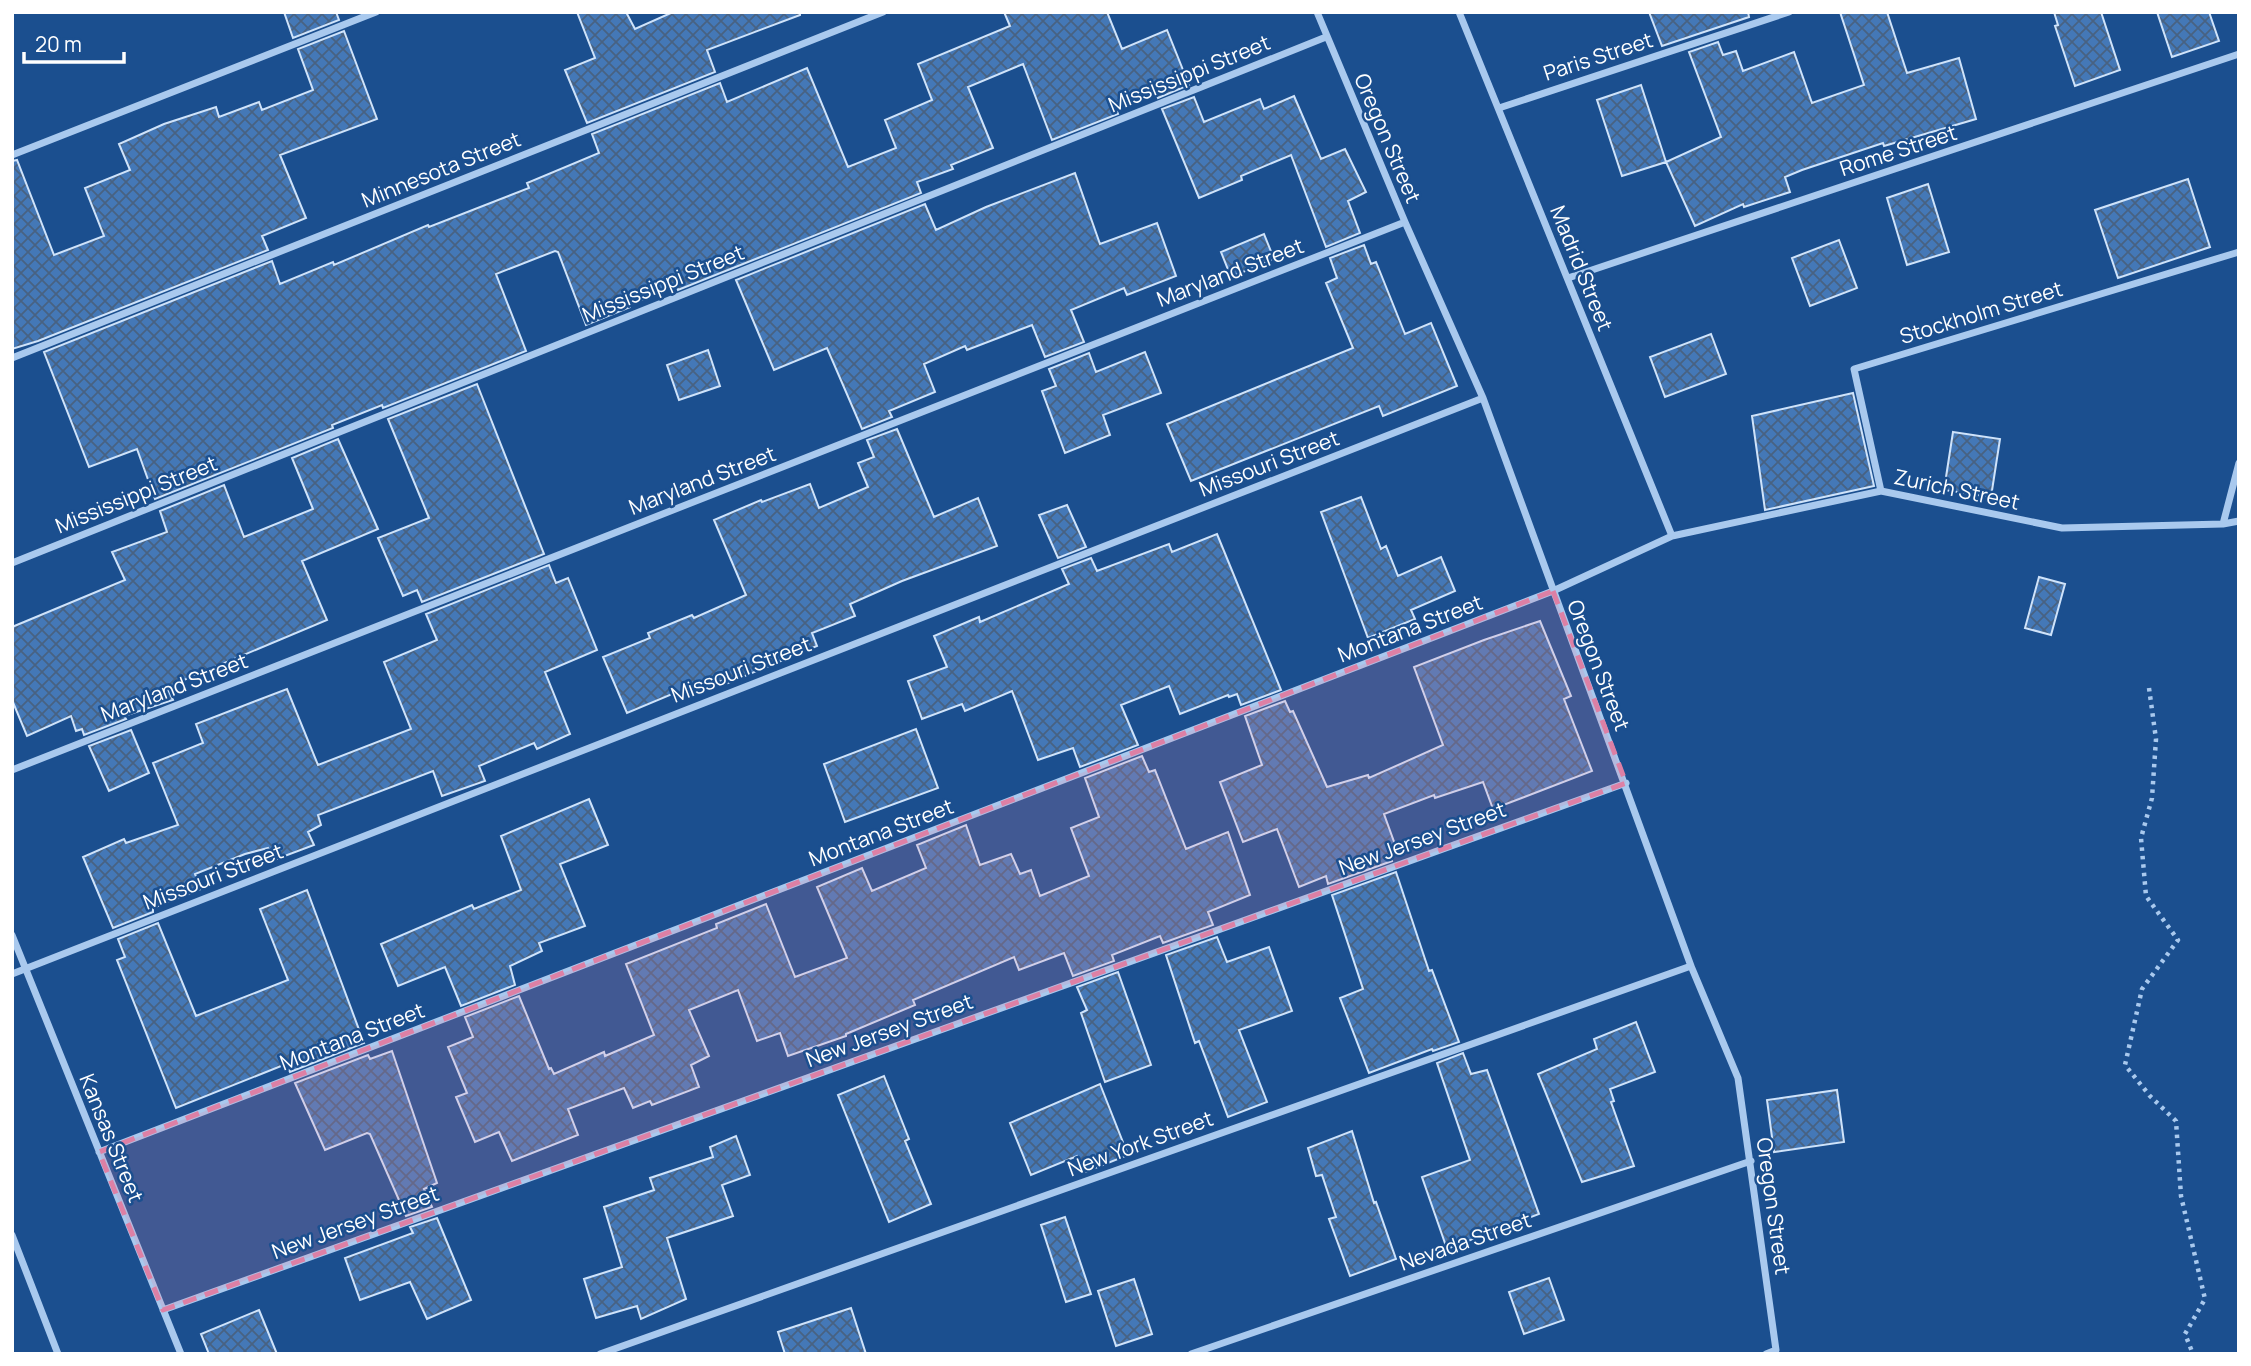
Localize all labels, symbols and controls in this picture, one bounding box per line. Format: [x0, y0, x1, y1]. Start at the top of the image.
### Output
scale bar [24, 21, 124, 65]
street label: Paris Street [1540, 25, 1656, 87]
street label: Mississippi Street [1104, 28, 1274, 118]
text: 20 m [35, 30, 82, 58]
street label: Oregon Street [1348, 69, 1428, 207]
street label: Rome Street [1836, 118, 1960, 182]
street label: Minnesota Street [357, 124, 525, 214]
street label: Madrid Street [1544, 201, 1620, 335]
street label: Maryland Street [1153, 231, 1307, 313]
street label: Mississippi Street [578, 238, 748, 328]
street label: Stockholm Street [1896, 274, 2066, 350]
street label: Missouri Street [1195, 423, 1343, 503]
street label: Maryland Street [625, 439, 779, 521]
street label: Mississippi Street [51, 449, 221, 539]
street label: Zurich Street [1892, 462, 2022, 516]
street label: Montana Street [1334, 588, 1486, 668]
street label: Oregon Street [1561, 596, 1637, 734]
street label: Missouri Street [667, 629, 815, 709]
street label: Maryland Street [97, 646, 251, 728]
street label: Montana Street [805, 792, 957, 872]
street label: New Jersey Street [1335, 795, 1509, 881]
street label: Missouri Street [139, 836, 287, 916]
street label: New Jersey Street [802, 987, 976, 1073]
street label: Montana Street [276, 996, 428, 1076]
street label: Kansas Street [74, 1070, 150, 1206]
street label: New York Street [1063, 1104, 1217, 1182]
street label: Oregon Street [1751, 1136, 1797, 1276]
street label: New Jersey Street [268, 1179, 442, 1265]
street label: Nevada Street [1395, 1205, 1535, 1277]

